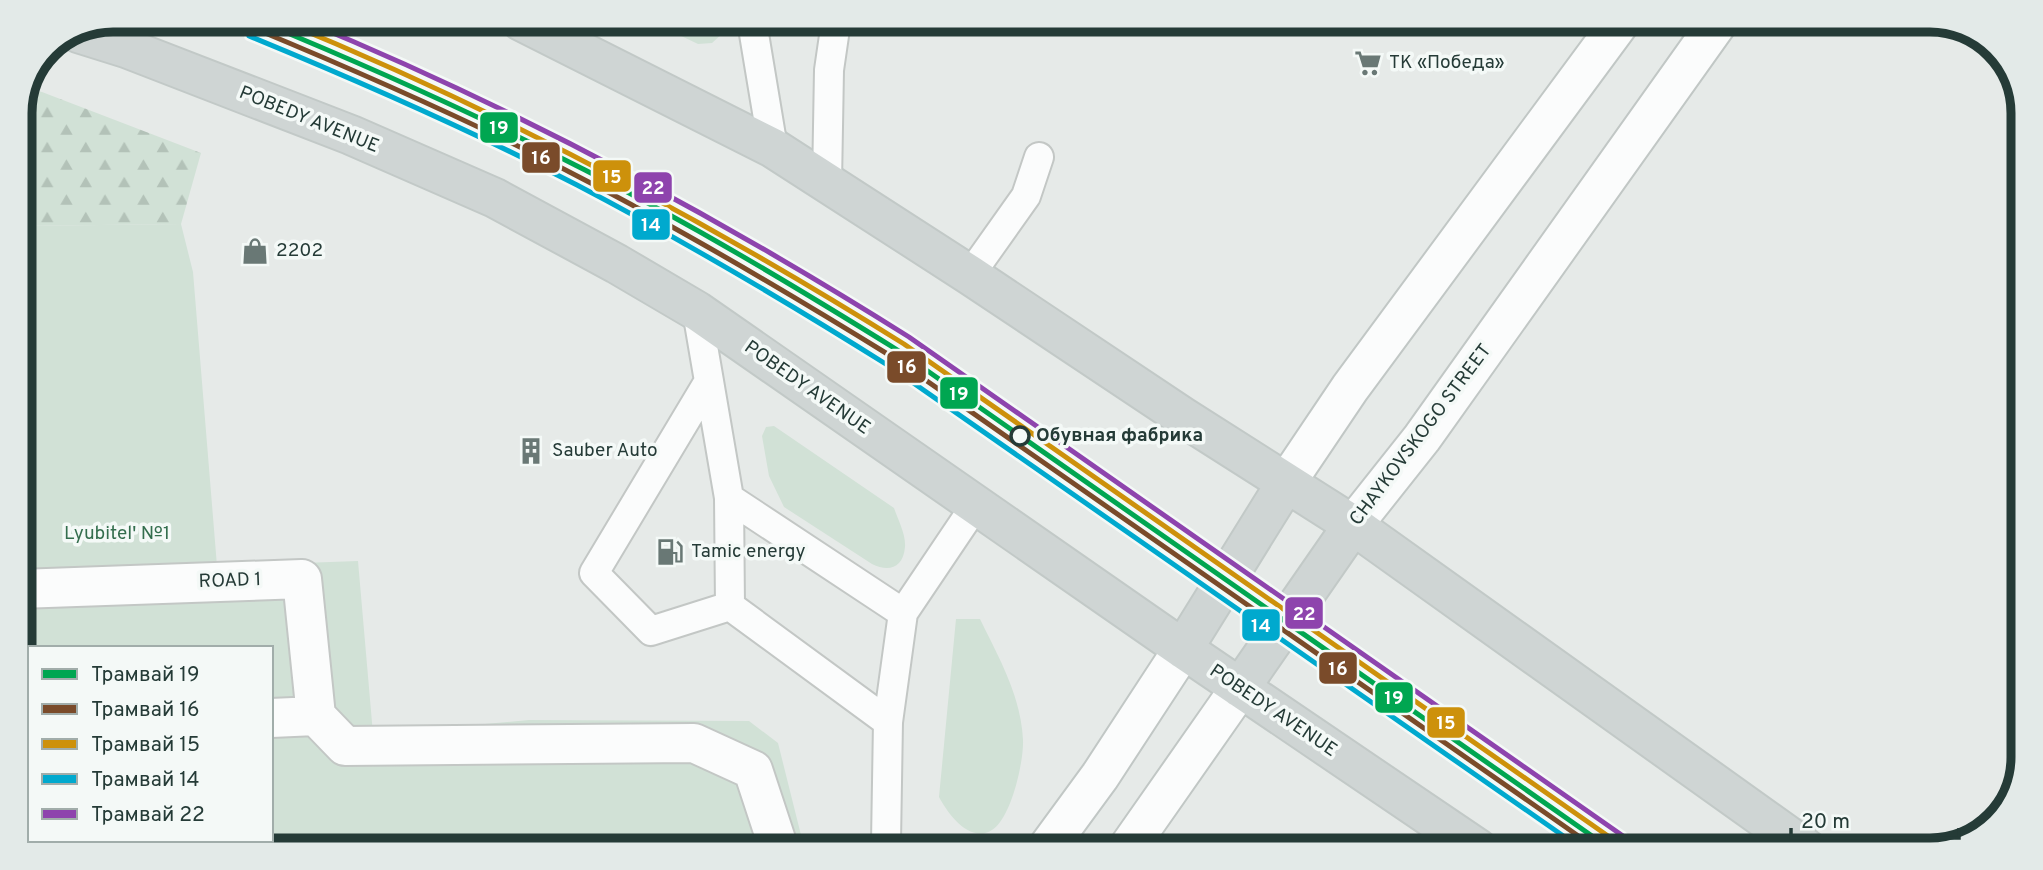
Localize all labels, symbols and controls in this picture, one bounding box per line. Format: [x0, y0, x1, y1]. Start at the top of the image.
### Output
supermarket icon: ТК «Победа» [1353, 48, 1383, 78]
place label: ТК «Победа» [1389, 51, 1505, 75]
street label: POBEDY AVENUE [235, 81, 383, 159]
line badge: 19 [479, 111, 519, 144]
text: 19 [489, 117, 509, 141]
line badge: 16 [521, 141, 561, 174]
text: 16 [531, 147, 551, 171]
line badge: 15 [592, 159, 632, 193]
text: 15 [602, 166, 622, 190]
line badge: 22 [633, 171, 673, 204]
text: 22 [641, 177, 665, 201]
line badge: 14 [631, 208, 671, 241]
text: 14 [641, 214, 661, 238]
shop icon: 2202 [240, 236, 270, 266]
place label: 2202 [276, 239, 323, 263]
street label: POBEDY AVENUE [739, 335, 875, 441]
street label: CHAYKOVSKOGO STREET [1345, 339, 1497, 531]
line badge: 16 [886, 350, 927, 384]
text: 16 [897, 356, 917, 380]
line badge: 19 [939, 376, 979, 410]
text: 19 [949, 383, 969, 407]
place label: Обувная фабрика [1036, 424, 1203, 448]
marker: Обувная фабрика [1010, 426, 1030, 446]
building icon: Sauber Auto [516, 436, 546, 466]
place label: Sauber Auto [552, 439, 658, 463]
park label: Lyubitel' №1 [64, 522, 170, 546]
fuel station icon: Tamic energy [655, 537, 685, 567]
place label: Tamic energy [691, 540, 806, 564]
street label: ROAD 1 [198, 568, 262, 594]
line badge: 22 [1284, 596, 1324, 630]
text: 22 [1292, 603, 1316, 627]
line badge: 14 [1241, 608, 1281, 642]
text: 14 [1251, 615, 1271, 639]
legend [28, 646, 273, 842]
line badge: 16 [1318, 651, 1358, 685]
text: 16 [1328, 658, 1348, 682]
street label: POBEDY AVENUE [1205, 659, 1341, 763]
text: Трамвай 19 [91, 662, 200, 689]
line badge: 19 [1374, 681, 1414, 714]
text: 19 [1384, 687, 1404, 711]
text: Трамвай 16 [91, 697, 200, 724]
line badge: 15 [1426, 706, 1466, 739]
text: 15 [1436, 712, 1456, 736]
text: Трамвай 15 [91, 732, 200, 759]
text: Трамвай 14 [91, 767, 200, 794]
scale bar [1791, 796, 1959, 840]
text: Трамвай 22 [91, 802, 205, 829]
text: 20 m [1801, 809, 1850, 836]

